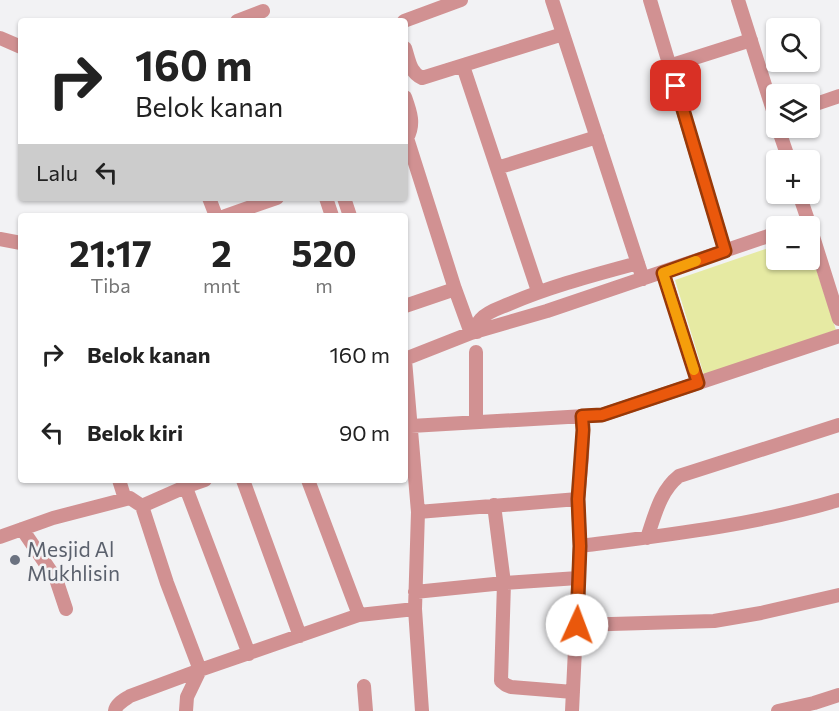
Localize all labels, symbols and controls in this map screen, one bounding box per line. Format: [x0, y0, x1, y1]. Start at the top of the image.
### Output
map controls [766, 18, 820, 270]
button: search [766, 18, 820, 72]
text: 160 m [135, 38, 253, 90]
icon: right [36, 42, 114, 120]
pin [650, 60, 701, 111]
icon: arrive [659, 69, 692, 102]
button: layers [766, 84, 820, 138]
text: Belok kanan [135, 90, 283, 123]
button: + [766, 150, 820, 204]
icon: left [90, 156, 123, 189]
text: Lalu [36, 159, 78, 186]
button: − [766, 216, 820, 270]
text: 21:17 [69, 230, 152, 274]
text: 2 [211, 230, 232, 274]
text: 520 [291, 230, 357, 274]
text: Tiba [90, 273, 131, 297]
text: mnt [203, 273, 240, 297]
text: m [315, 273, 333, 297]
icon: right [36, 338, 69, 371]
text: Belok kanan [87, 341, 210, 368]
text: 160 m [329, 341, 390, 368]
icon: left [36, 416, 69, 449]
text: Belok kiri [87, 419, 183, 446]
text: 90 m [339, 419, 390, 446]
place label: Mesjid Al Mukhlisin [27, 536, 120, 585]
marker: Mesjid Al Mukhlisin [8, 553, 22, 567]
position arrow [545, 593, 609, 657]

